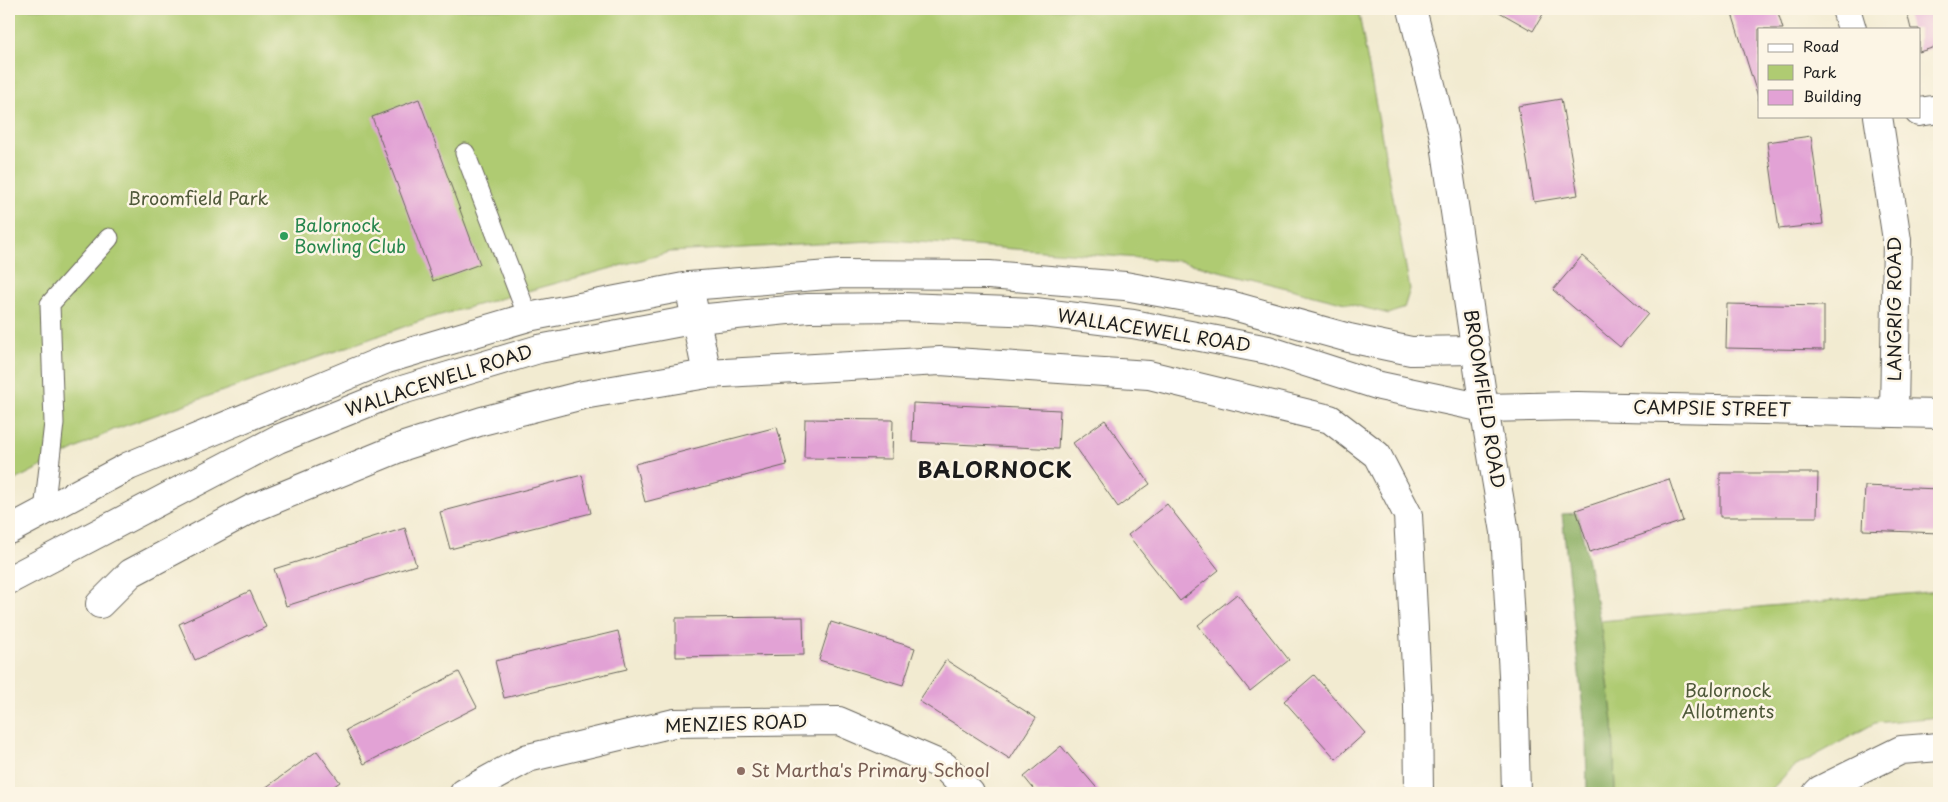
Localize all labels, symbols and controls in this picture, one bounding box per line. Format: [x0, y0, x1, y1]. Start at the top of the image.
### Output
legend [1758, 28, 1920, 118]
text: Road [1803, 34, 1839, 57]
text: Park [1803, 60, 1837, 83]
text: Building [1803, 84, 1862, 107]
park label: Broomfield Park [128, 184, 268, 211]
place label: Balornock Bowling Club [294, 211, 406, 259]
marker: Balornock Bowling Club [278, 230, 290, 242]
street label: LANGRIG ROAD [1880, 237, 1907, 381]
street label: WALLACEWELL ROAD [1055, 301, 1253, 358]
street label: BROOMFIELD ROAD [1458, 308, 1513, 490]
street label: WALLACEWELL ROAD [341, 337, 536, 423]
street label: CAMPSIE STREET [1633, 393, 1792, 422]
district label: BALORNOCK [917, 452, 1073, 485]
park label: Balornock Allotments [1682, 676, 1774, 724]
street label: MENZIES ROAD [664, 707, 808, 738]
place label: St Martha's Primary School [751, 756, 990, 783]
marker: St Martha's Primary School [735, 765, 747, 777]

